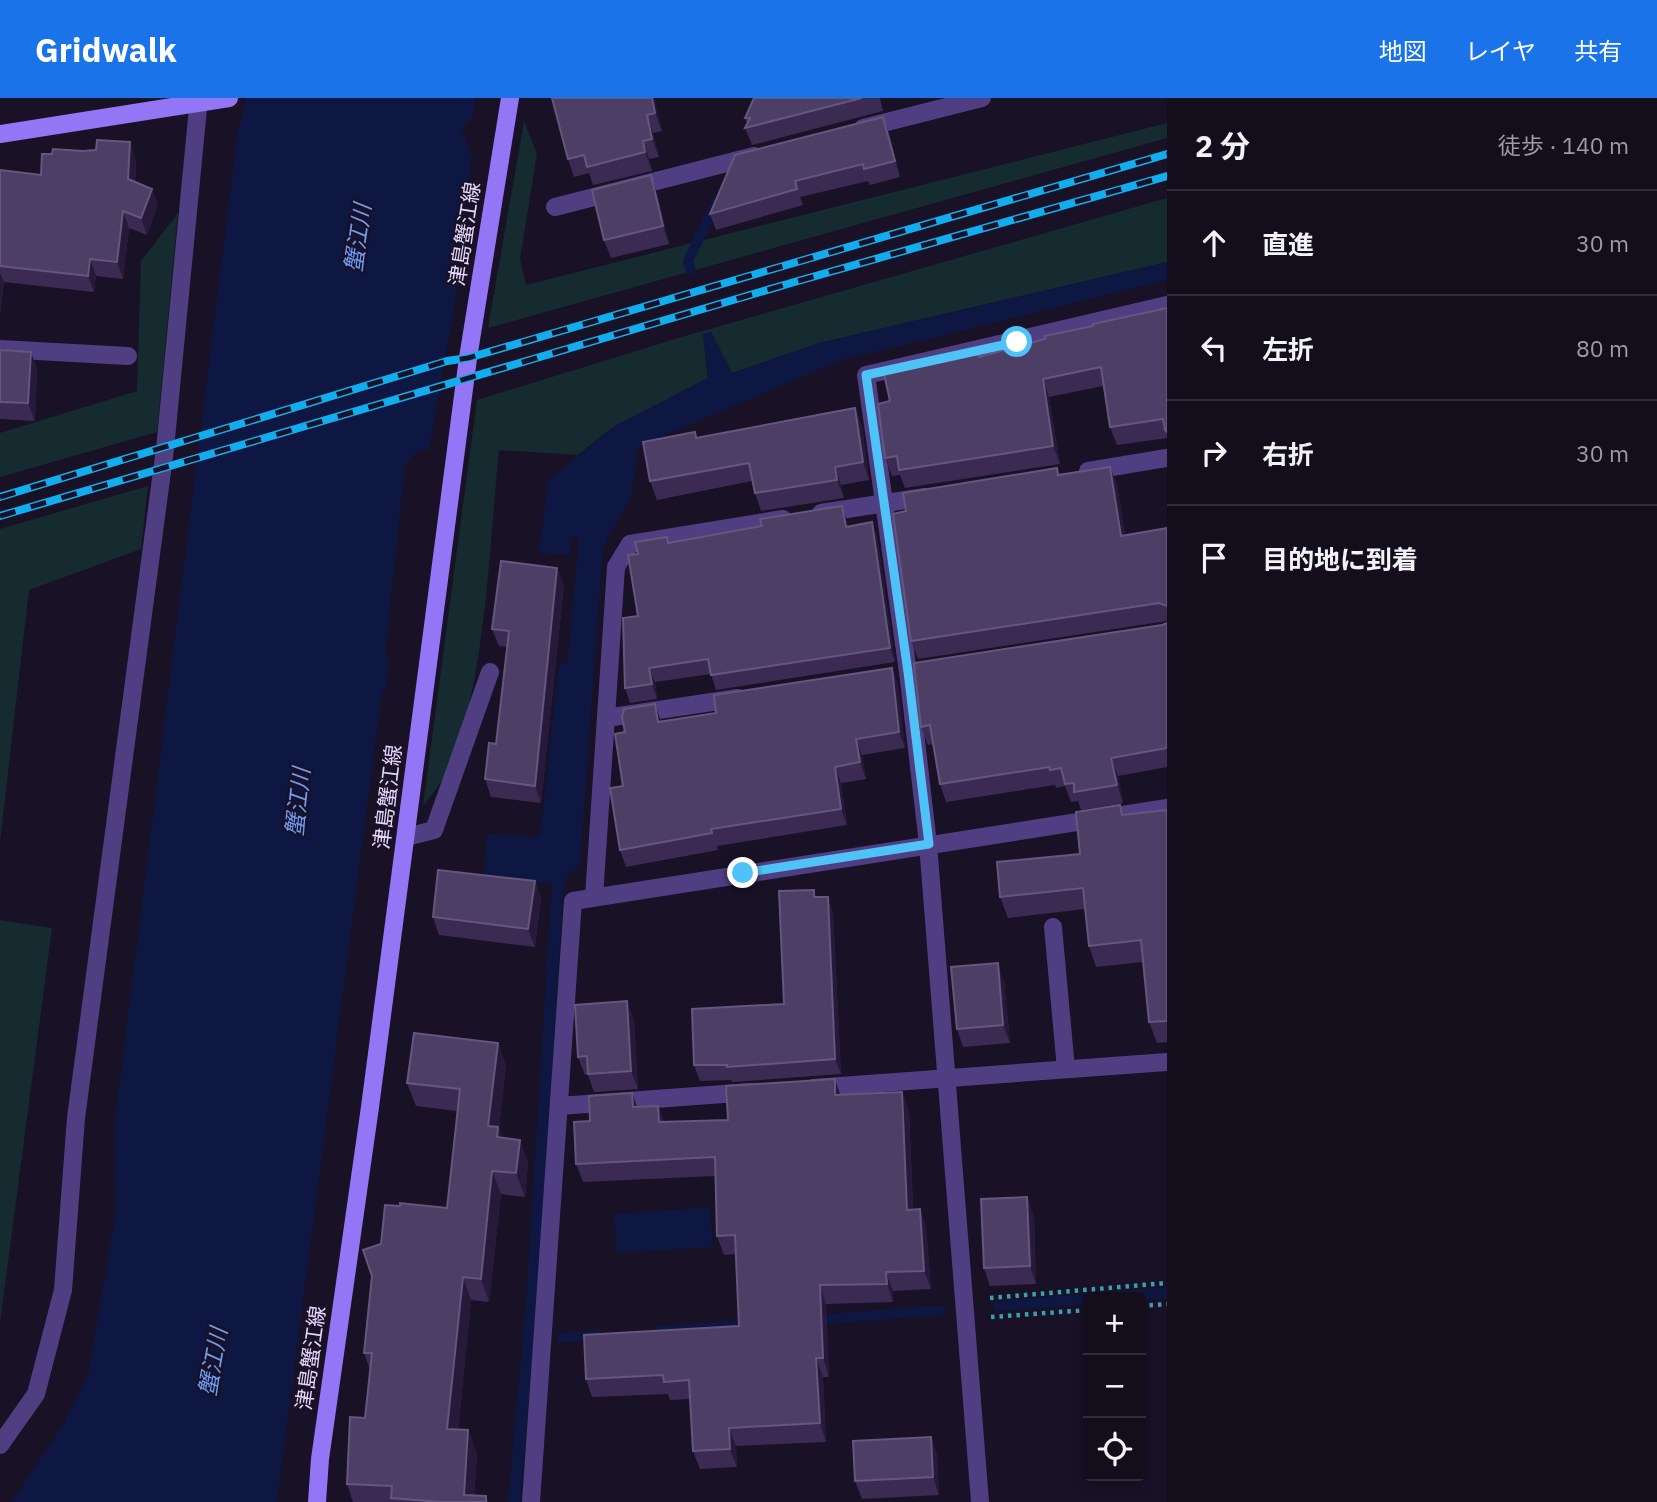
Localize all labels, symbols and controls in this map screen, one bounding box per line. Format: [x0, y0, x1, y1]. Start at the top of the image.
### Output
text: Gridwalk [35, 28, 177, 71]
text: 地図 [1379, 35, 1427, 67]
text: レイヤ [1465, 35, 1536, 67]
text: 共有 [1574, 35, 1622, 67]
text: 2 分 [1195, 126, 1250, 165]
text: 徒歩 · 140 m [1498, 130, 1629, 160]
street label: 津島蟹江線 [442, 180, 486, 288]
water label: 蟹江川 [337, 199, 377, 274]
icon: ahead [1195, 224, 1233, 262]
text: 直進 [1262, 227, 1314, 261]
text: 30 m [1576, 228, 1629, 258]
route start [1001, 326, 1032, 357]
icon: left [1195, 329, 1233, 367]
text: 左折 [1262, 332, 1314, 366]
text: 80 m [1576, 333, 1629, 363]
icon: right [1195, 434, 1233, 472]
text: 右折 [1262, 437, 1314, 471]
text: 30 m [1576, 438, 1629, 468]
icon: arrive [1195, 539, 1233, 577]
text: 目的地に到着 [1262, 542, 1418, 576]
street label: 津島蟹江線 [367, 743, 407, 851]
water label: 蟹江川 [278, 763, 316, 838]
route end [727, 857, 758, 888]
map controls [1083, 1292, 1146, 1481]
button: + [1083, 1292, 1146, 1355]
street label: 津島蟹江線 [289, 1304, 331, 1412]
water label: 蟹江川 [191, 1322, 233, 1398]
button: − [1083, 1355, 1146, 1418]
button: locate [1083, 1418, 1146, 1481]

